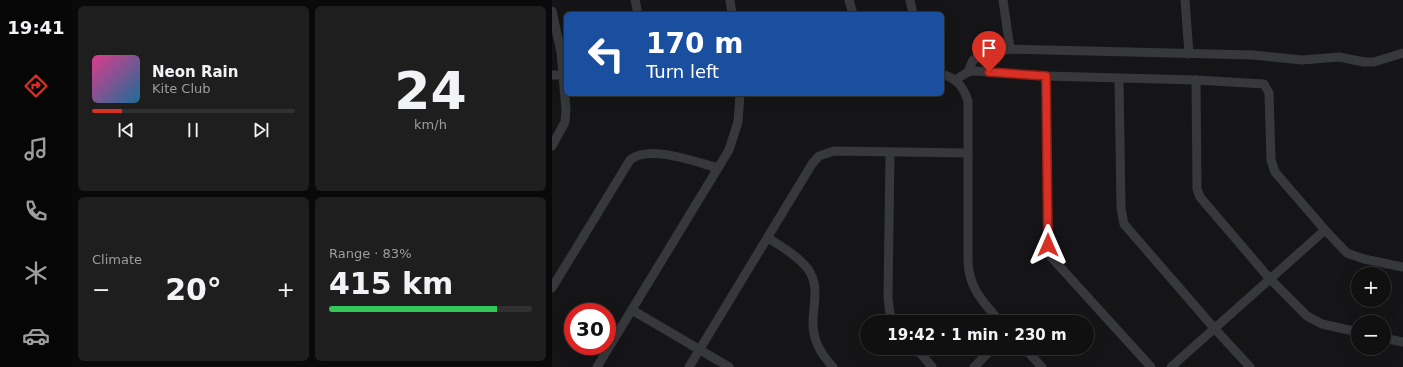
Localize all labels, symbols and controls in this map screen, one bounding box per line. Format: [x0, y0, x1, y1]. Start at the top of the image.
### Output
text: 19:41 [7, 17, 65, 38]
text: 170 m [646, 27, 743, 60]
icon: left [580, 28, 632, 80]
pin [972, 31, 1006, 72]
icon: arrive [978, 37, 1000, 59]
text: 24 [394, 61, 467, 121]
text: Turn left [646, 61, 719, 82]
text: Neon Rain [152, 63, 238, 81]
icon: directions [22, 72, 50, 100]
text: Kite Club [152, 81, 211, 96]
text: km/h [414, 117, 447, 132]
icon: previous [115, 119, 137, 141]
icon: pause [182, 119, 204, 141]
icon: next [250, 119, 272, 141]
icon: music [22, 135, 50, 163]
icon: phone [22, 197, 50, 225]
position arrow [1027, 224, 1069, 266]
text: Range · 83% [329, 246, 412, 261]
text: Climate [92, 252, 142, 267]
icon: climate [22, 259, 50, 287]
text: 415 km [329, 266, 453, 301]
map controls [1351, 267, 1391, 355]
button: + [1351, 267, 1391, 307]
text: 20° [165, 272, 222, 307]
text: − [92, 277, 110, 302]
text: + [277, 277, 295, 302]
speed limit sign: 30 [564, 303, 616, 355]
button: − [1351, 315, 1391, 355]
icon: car [22, 322, 50, 350]
text: 19:42 · 1 min · 230 m [887, 326, 1067, 344]

